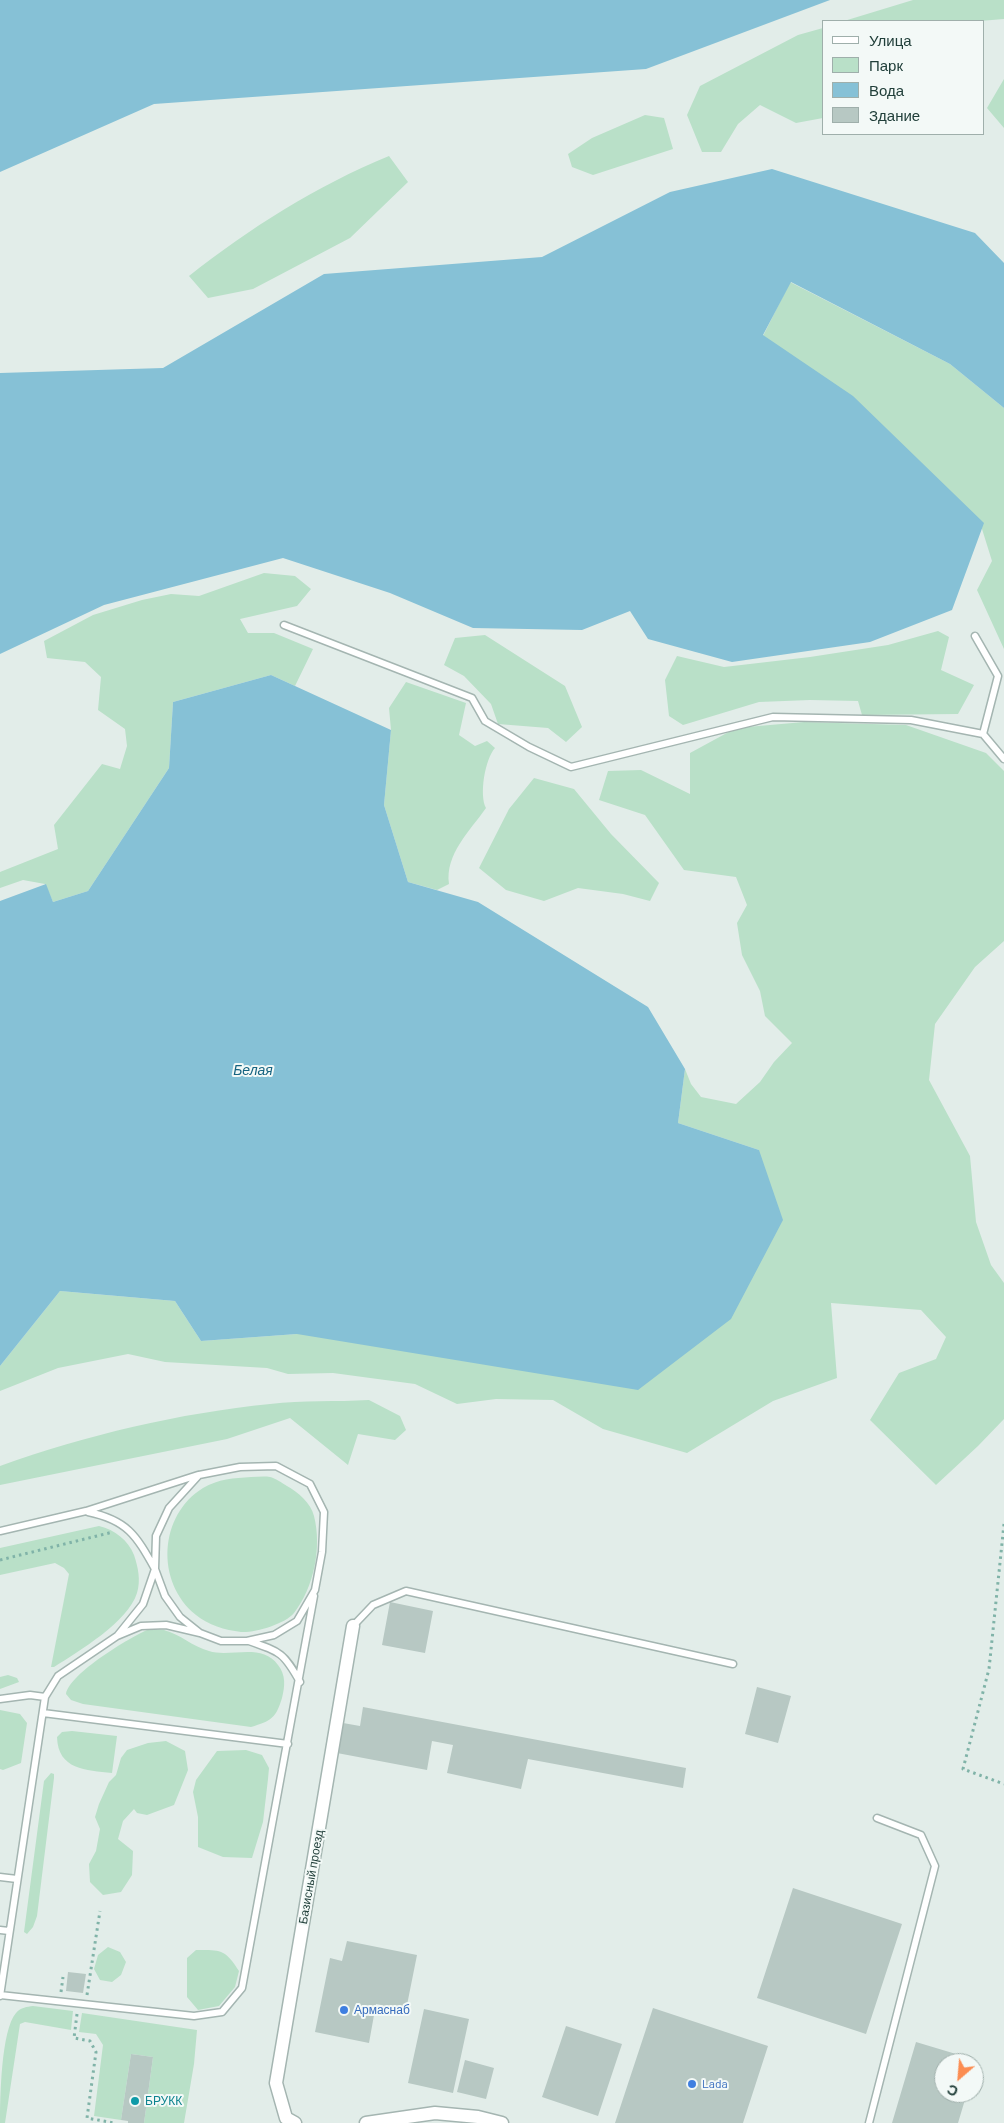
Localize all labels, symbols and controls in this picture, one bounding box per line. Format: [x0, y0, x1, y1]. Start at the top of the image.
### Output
legend [822, 20, 984, 135]
text: Улица [869, 31, 912, 49]
text: Парк [869, 56, 903, 74]
text: Вода [869, 81, 904, 99]
text: Здание [869, 106, 920, 124]
water label: Белая [233, 1062, 273, 1078]
street label: Базисный проезд [296, 1829, 326, 1925]
place label: Армаснаб [354, 2003, 410, 2017]
marker: Армаснаб [338, 2004, 350, 2016]
north arrow [934, 2053, 984, 2103]
place label: Lada [702, 2077, 728, 2091]
marker: Lada [686, 2078, 698, 2090]
text: С [944, 2081, 961, 2101]
place label: БРУКК [145, 2094, 182, 2108]
marker: БРУКК [129, 2095, 141, 2107]

